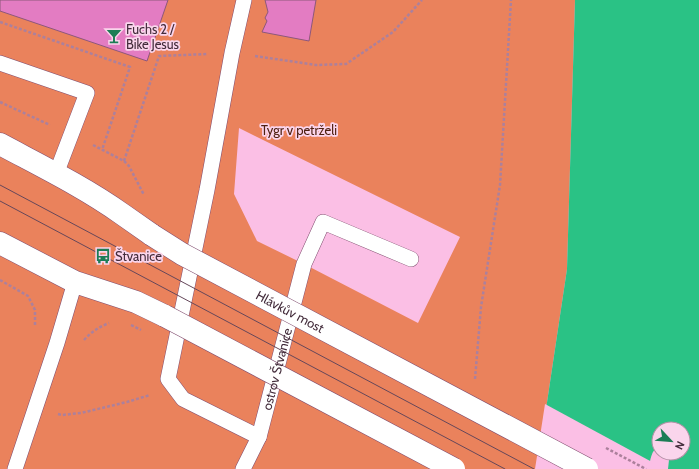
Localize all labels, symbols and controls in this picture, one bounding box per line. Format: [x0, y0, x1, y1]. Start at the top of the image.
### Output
place label: Fuchs 2 / Bike Jesus [126, 21, 180, 52]
bar icon: Fuchs 2 / Bike Jesus [105, 27, 123, 45]
park label: Tygr v petrželi [261, 122, 337, 138]
bus stop icon: Štvanice [94, 247, 112, 265]
place label: Štvanice [115, 247, 162, 264]
street label: Hlávkův most [253, 287, 328, 336]
street label: ostrov Štvanice [258, 326, 295, 412]
north arrow [651, 421, 691, 461]
text: N [672, 439, 688, 452]

